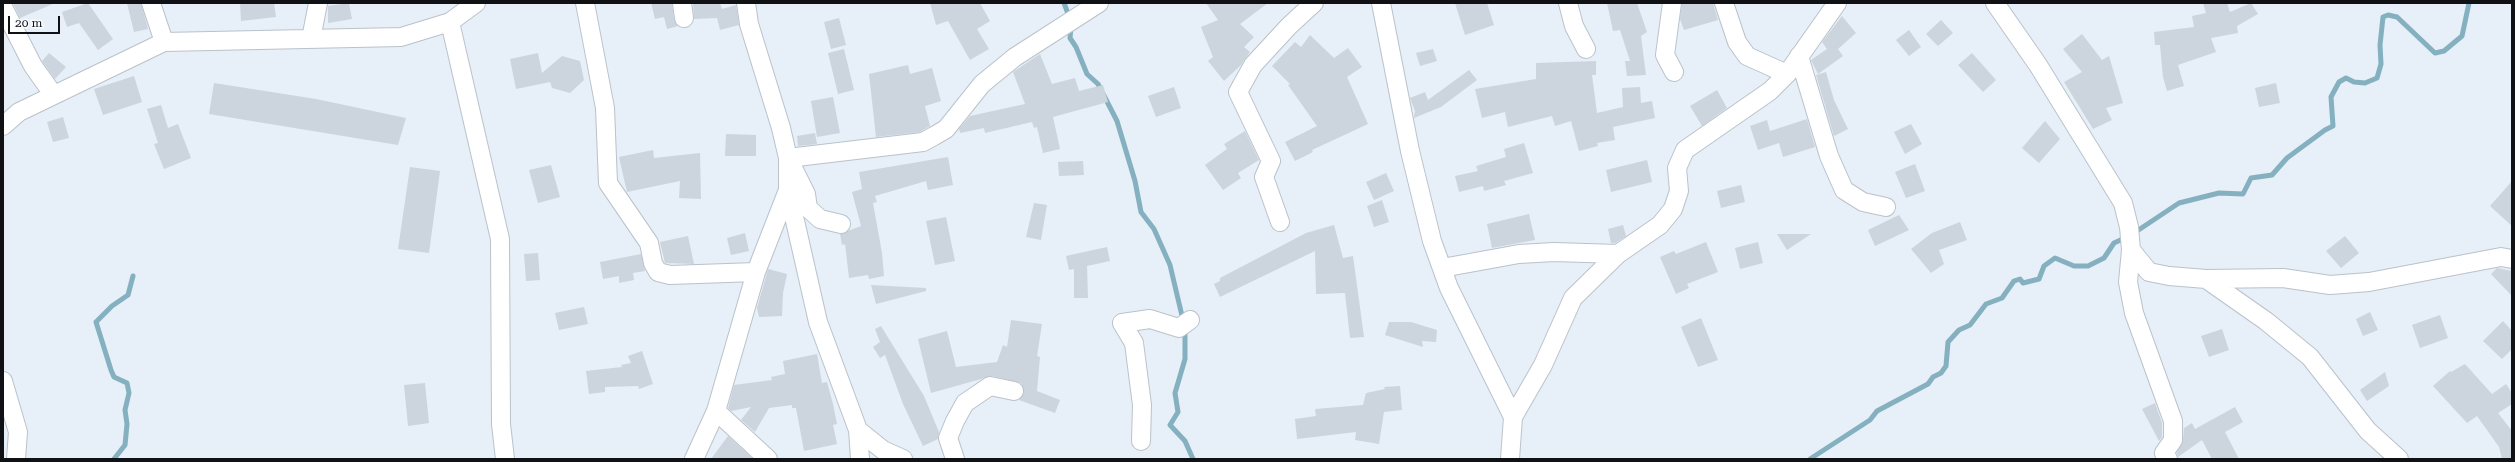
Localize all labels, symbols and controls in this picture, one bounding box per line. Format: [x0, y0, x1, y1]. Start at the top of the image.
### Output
scale bar [10, 8, 62, 34]
text: 20 m [15, 16, 42, 30]

